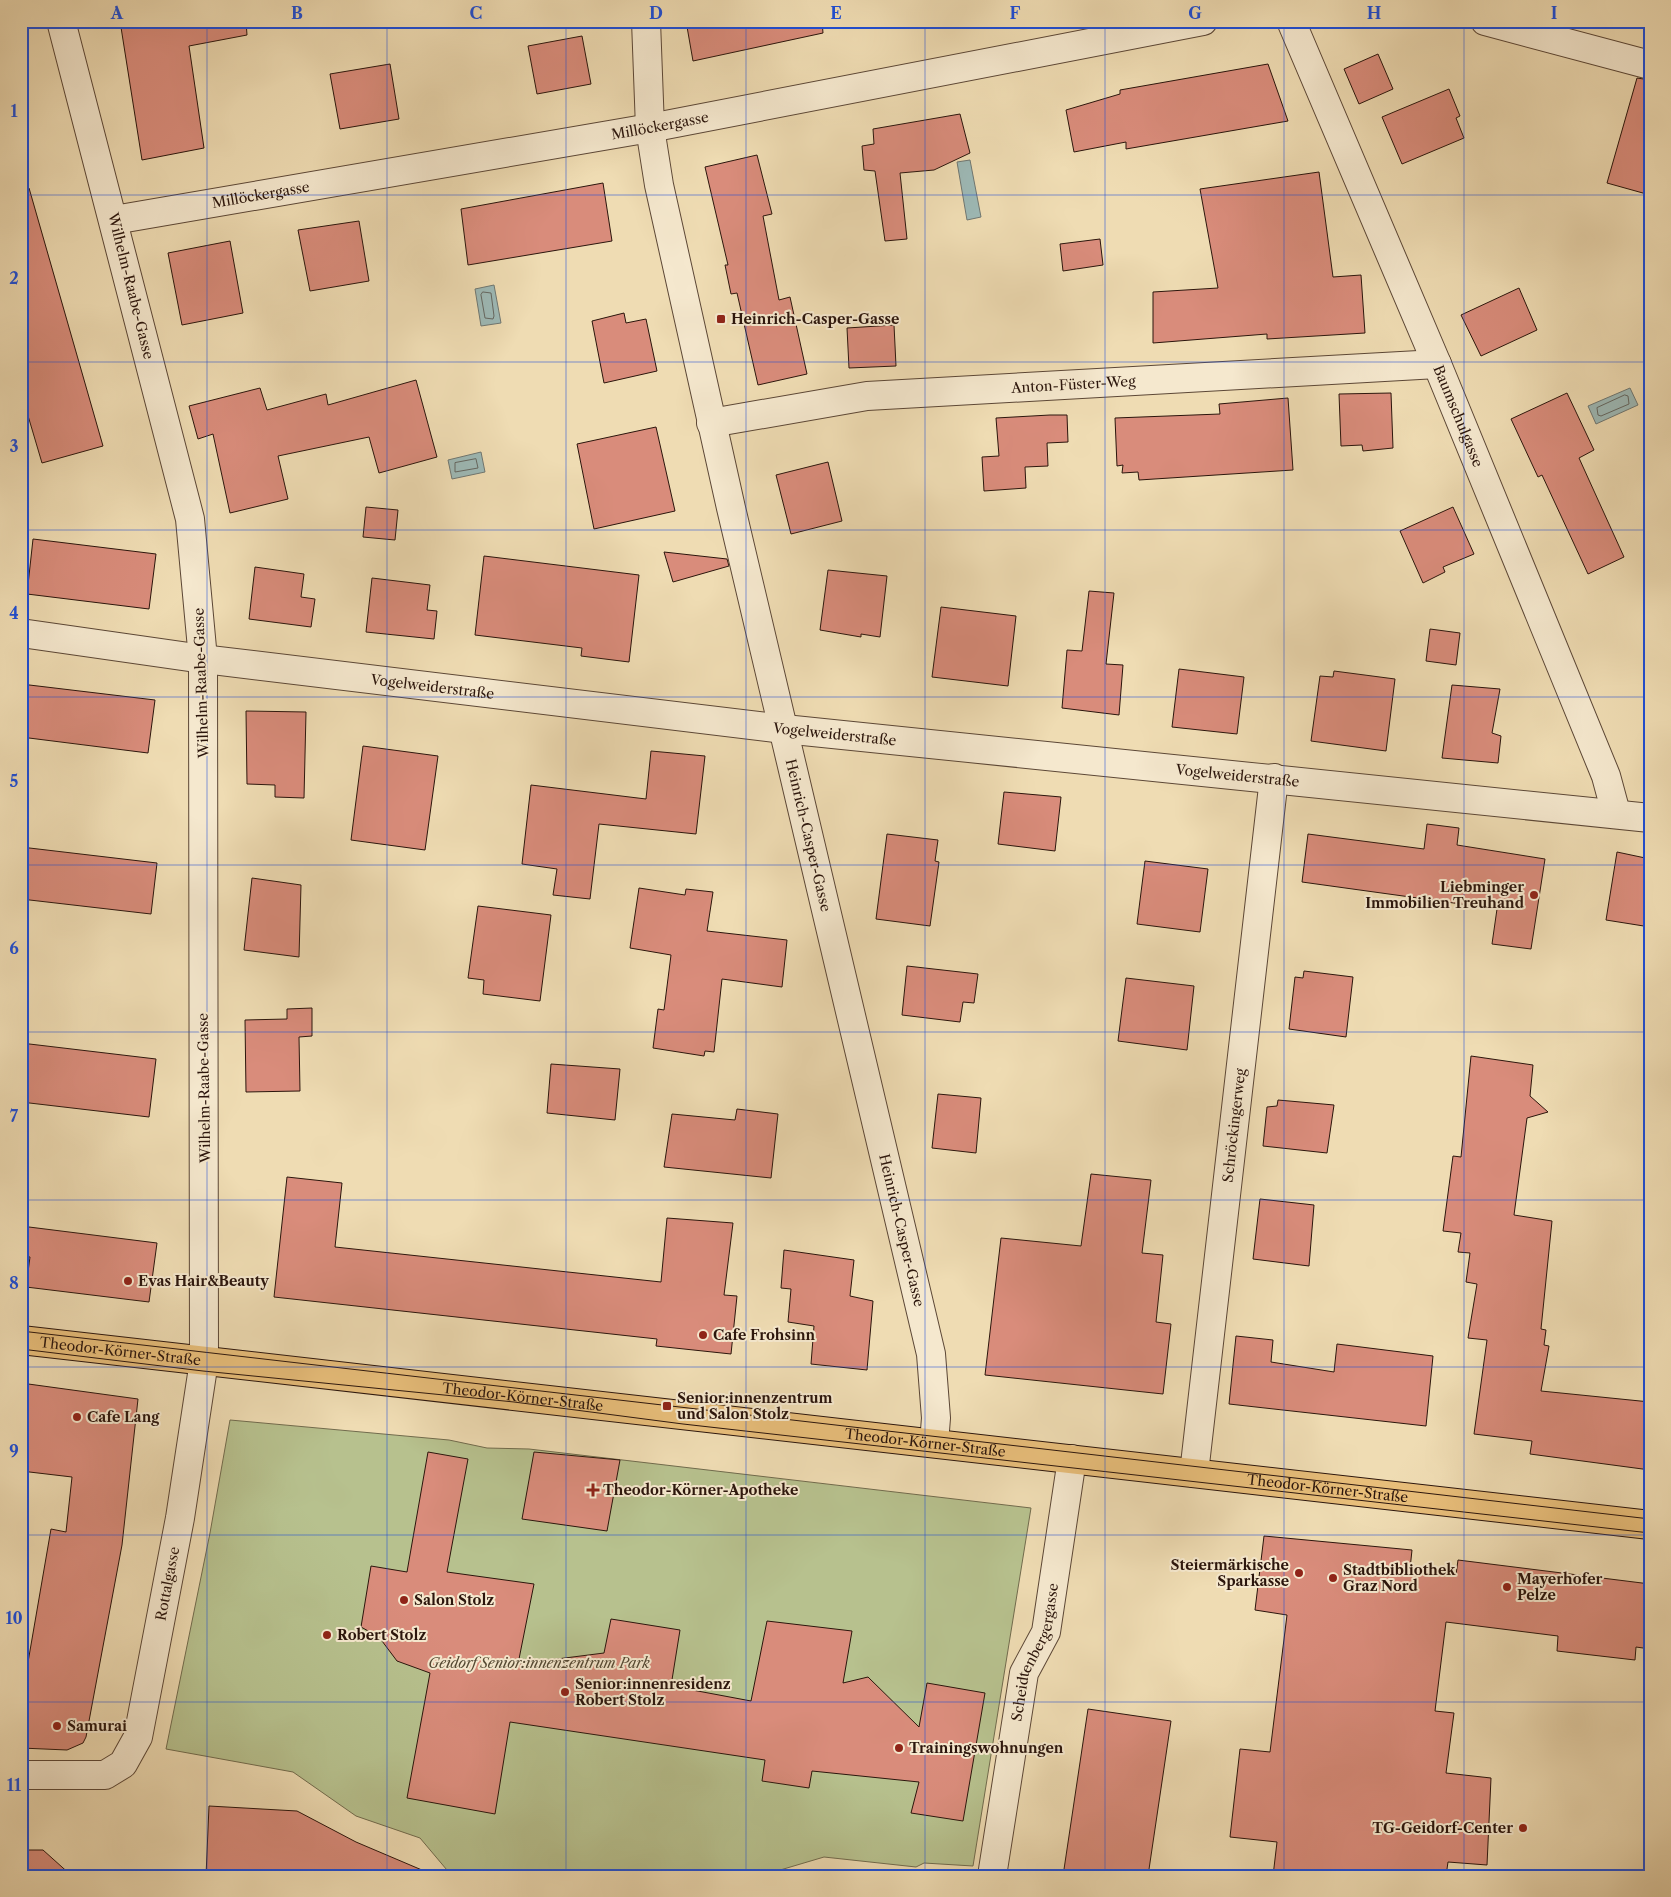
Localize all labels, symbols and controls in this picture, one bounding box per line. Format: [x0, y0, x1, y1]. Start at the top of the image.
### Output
text: A [110, 3, 124, 23]
text: B [291, 3, 303, 23]
text: C [470, 3, 482, 23]
text: D [649, 3, 663, 23]
text: E [830, 3, 842, 23]
text: F [1010, 3, 1021, 23]
text: G [1188, 3, 1202, 23]
text: H [1367, 3, 1381, 23]
text: I [1551, 3, 1558, 23]
text: 1 [10, 101, 18, 121]
street label: Millöckergasse [610, 108, 710, 144]
street label: Millöckergasse [211, 178, 311, 212]
street label: Wilhelm-Raabe-Gasse [104, 210, 158, 361]
text: 2 [9, 268, 19, 288]
place label: Heinrich-Casper-Gasse [731, 310, 899, 328]
marker: Heinrich-Casper-Gasse [715, 313, 727, 325]
street label: Baumschulgasse [1429, 362, 1487, 470]
street label: Anton-Füster-Weg [1010, 372, 1137, 397]
text: 3 [9, 436, 19, 456]
text: 4 [9, 603, 19, 623]
street label: Wilhelm-Raabe-Gasse [189, 607, 213, 759]
street label: Vogelweiderstraße [369, 670, 495, 703]
street label: Vogelweiderstraße [771, 719, 897, 750]
street label: Heinrich-Casper-Gasse [782, 757, 835, 914]
street label: Vogelweiderstraße [1174, 760, 1300, 791]
text: 5 [10, 771, 19, 791]
place label: Liebminger Immobilien Treuhand [1365, 878, 1525, 912]
marker: Liebminger Immobilien Treuhand [1528, 889, 1540, 901]
text: 6 [9, 938, 19, 958]
street label: Wilhelm-Raabe-Gasse [194, 1013, 214, 1164]
street label: Schröckingerweg [1219, 1067, 1250, 1183]
text: 7 [10, 1106, 19, 1126]
street label: Heinrich-Casper-Gasse [875, 1152, 929, 1309]
place label: Evas Hair&Beauty [138, 1272, 269, 1290]
text: 8 [9, 1273, 19, 1293]
marker: Evas Hair&Beauty [122, 1275, 134, 1287]
place label: Cafe Frohsinn [713, 1326, 816, 1344]
marker: Cafe Frohsinn [697, 1329, 709, 1341]
street label: Theodor-Körner-Straße [39, 1333, 202, 1369]
street label: Theodor-Körner-Straße [441, 1379, 604, 1415]
place label: Senior:innenzentrum und Salon Stolz [677, 1389, 833, 1423]
marker: Senior:innenzentrum und Salon Stolz [661, 1400, 673, 1412]
place label: Cafe Lang [87, 1408, 160, 1426]
marker: Cafe Lang [71, 1411, 83, 1423]
street label: Theodor-Körner-Straße [844, 1425, 1007, 1461]
text: 9 [9, 1441, 19, 1461]
street label: Theodor-Körner-Straße [1246, 1470, 1409, 1506]
place label: Theodor-Körner-Apotheke [603, 1481, 798, 1499]
marker: Theodor-Körner-Apotheke [587, 1484, 599, 1496]
street label: Rottalgasse [151, 1545, 183, 1622]
place label: Steiermärkische Sparkasse [1171, 1556, 1289, 1590]
place label: Stadtbibliothek Graz Nord [1343, 1561, 1456, 1595]
marker: Steiermärkische Sparkasse [1293, 1567, 1305, 1579]
place label: Mayerhofer Pelze [1517, 1570, 1603, 1604]
marker: Stadtbibliothek Graz Nord [1327, 1572, 1339, 1584]
marker: Mayerhofer Pelze [1501, 1581, 1513, 1593]
street label: Scheidtenbergergasse [1008, 1582, 1062, 1723]
place label: Salon Stolz [414, 1591, 494, 1609]
marker: Salon Stolz [398, 1594, 410, 1606]
text: 10 [5, 1608, 23, 1628]
place label: Robert Stolz [337, 1626, 426, 1644]
marker: Robert Stolz [321, 1629, 333, 1641]
park label: Geidorf Senior:innenzentrum Park [428, 1654, 650, 1672]
place label: Senior:innenresidenz Robert Stolz [575, 1675, 731, 1709]
marker: Senior:innenresidenz Robert Stolz [559, 1686, 571, 1698]
place label: Samurai [67, 1717, 127, 1735]
marker: Samurai [51, 1720, 63, 1732]
place label: Trainingswohnungen [909, 1739, 1064, 1757]
marker: Trainingswohnungen [893, 1742, 905, 1754]
text: 11 [7, 1775, 22, 1795]
place label: TG-Geidorf-Center [1372, 1819, 1513, 1837]
marker: TG-Geidorf-Center [1517, 1822, 1529, 1834]

